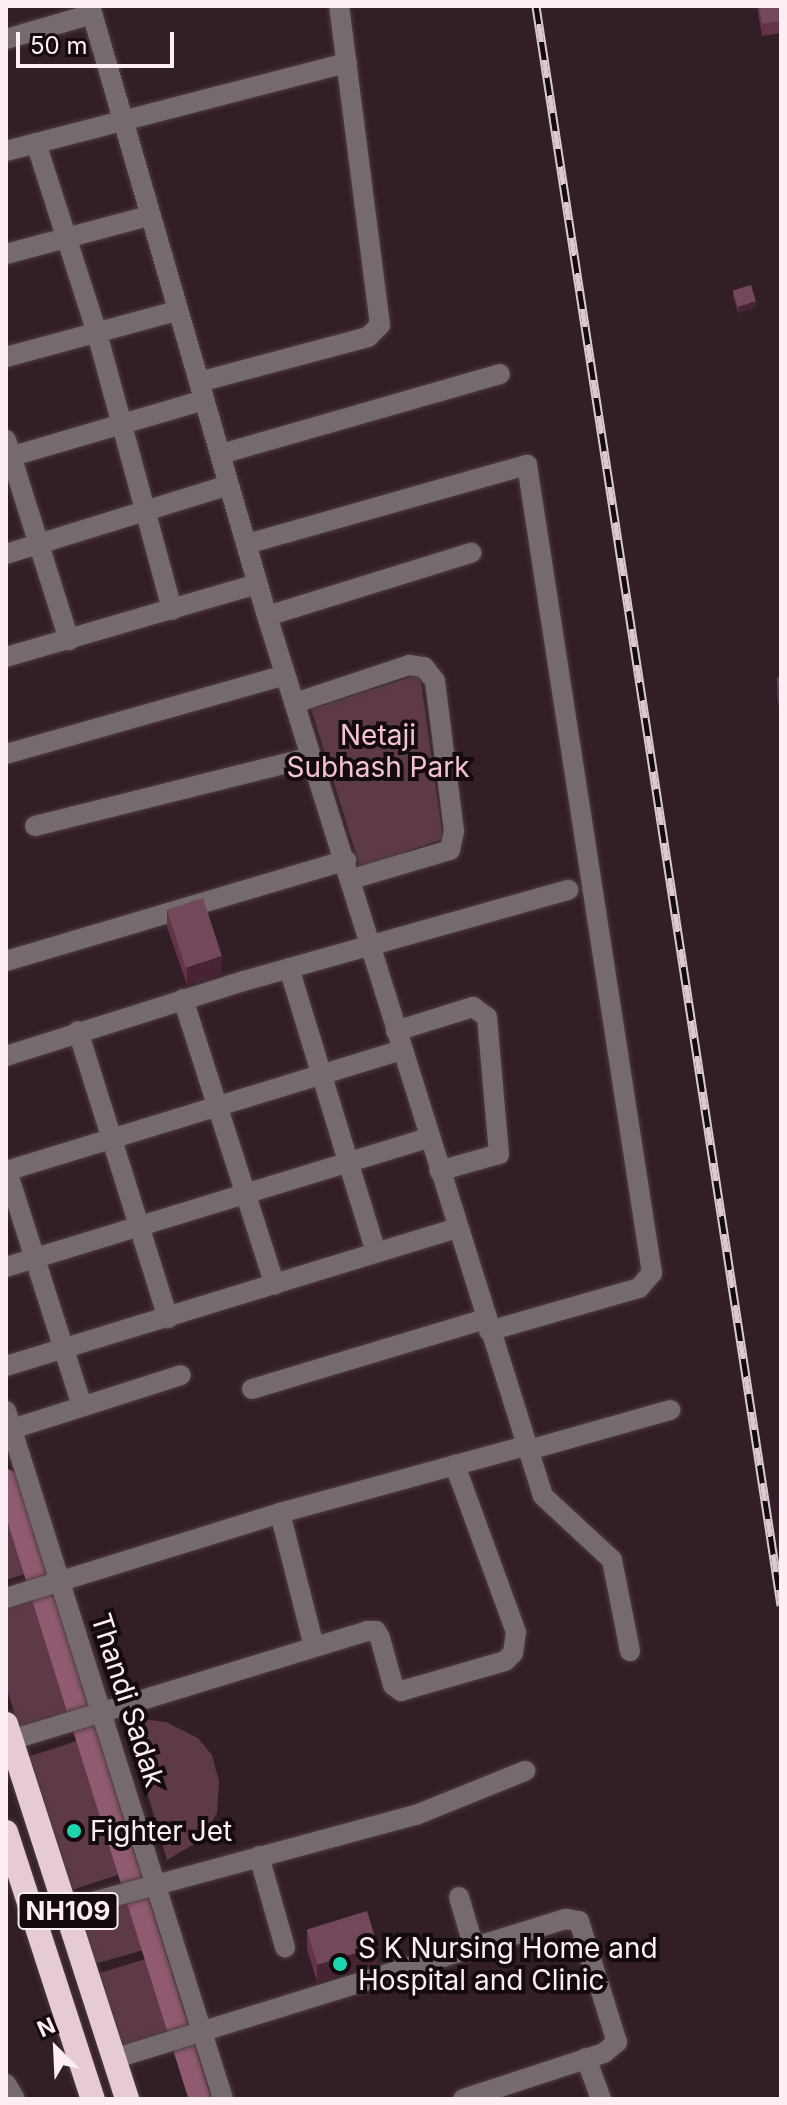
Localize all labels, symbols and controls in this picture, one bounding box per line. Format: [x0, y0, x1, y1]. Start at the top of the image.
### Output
scale bar [20, 16, 178, 66]
text: 50 m [30, 31, 88, 60]
park label: Netaji Subhash Park [286, 718, 470, 784]
street label: Thandi Sadak [84, 1609, 172, 1791]
place label: Fighter Jet [90, 1814, 232, 1848]
marker: Fighter Jet [65, 1822, 83, 1840]
road number: NH109 [16, 1889, 120, 1933]
place label: S K Nursing Home and Hospital and Clinic [358, 1931, 658, 1997]
marker: S K Nursing Home and Hospital and Clinic [329, 1953, 351, 1975]
north arrow [16, 2009, 96, 2089]
text: N [33, 2012, 59, 2042]

